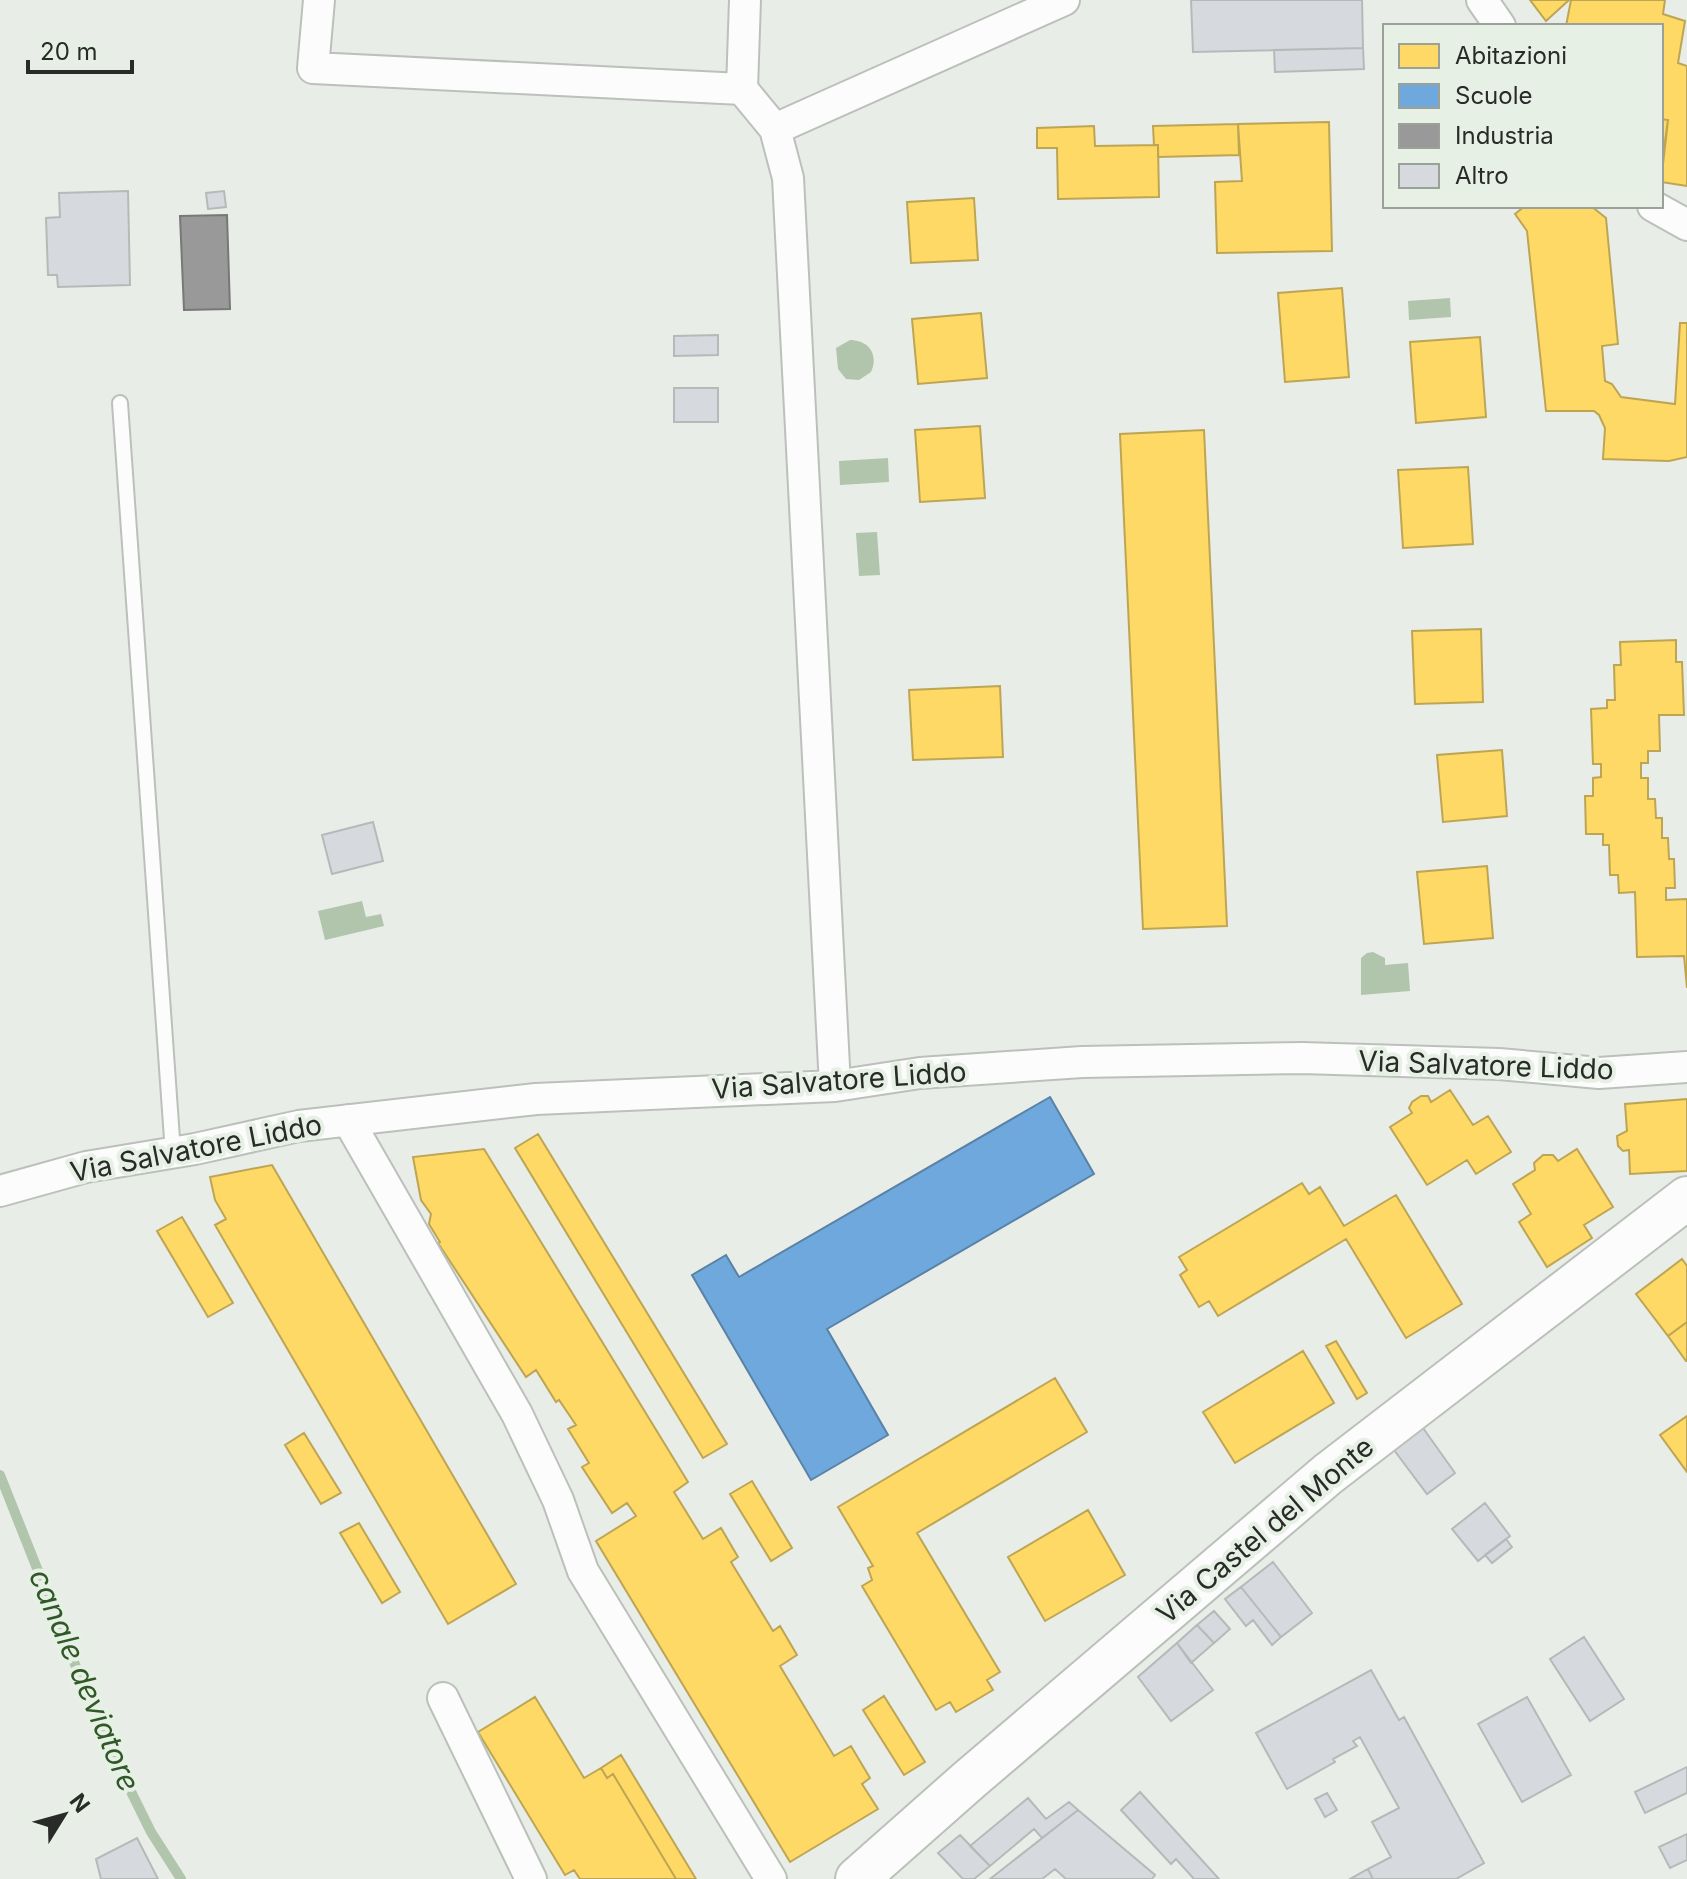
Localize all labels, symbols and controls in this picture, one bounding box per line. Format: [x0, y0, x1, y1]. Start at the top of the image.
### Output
scale bar [28, 24, 132, 74]
legend [1383, 24, 1663, 208]
text: 20 m [40, 37, 98, 66]
text: Abitazioni [1455, 41, 1567, 70]
text: Scuole [1455, 81, 1533, 110]
text: Industria [1455, 121, 1554, 150]
text: Altro [1455, 161, 1509, 190]
street label: Via Salvatore Liddo [1358, 1044, 1614, 1086]
street label: Via Salvatore Liddo [710, 1054, 968, 1106]
street label: Via Salvatore Liddo [67, 1107, 325, 1189]
street label: Via Castel del Monte [1150, 1429, 1380, 1631]
water label: canale deviatore [22, 1563, 148, 1797]
north arrow [24, 1775, 104, 1855]
text: N [65, 1788, 95, 1817]

